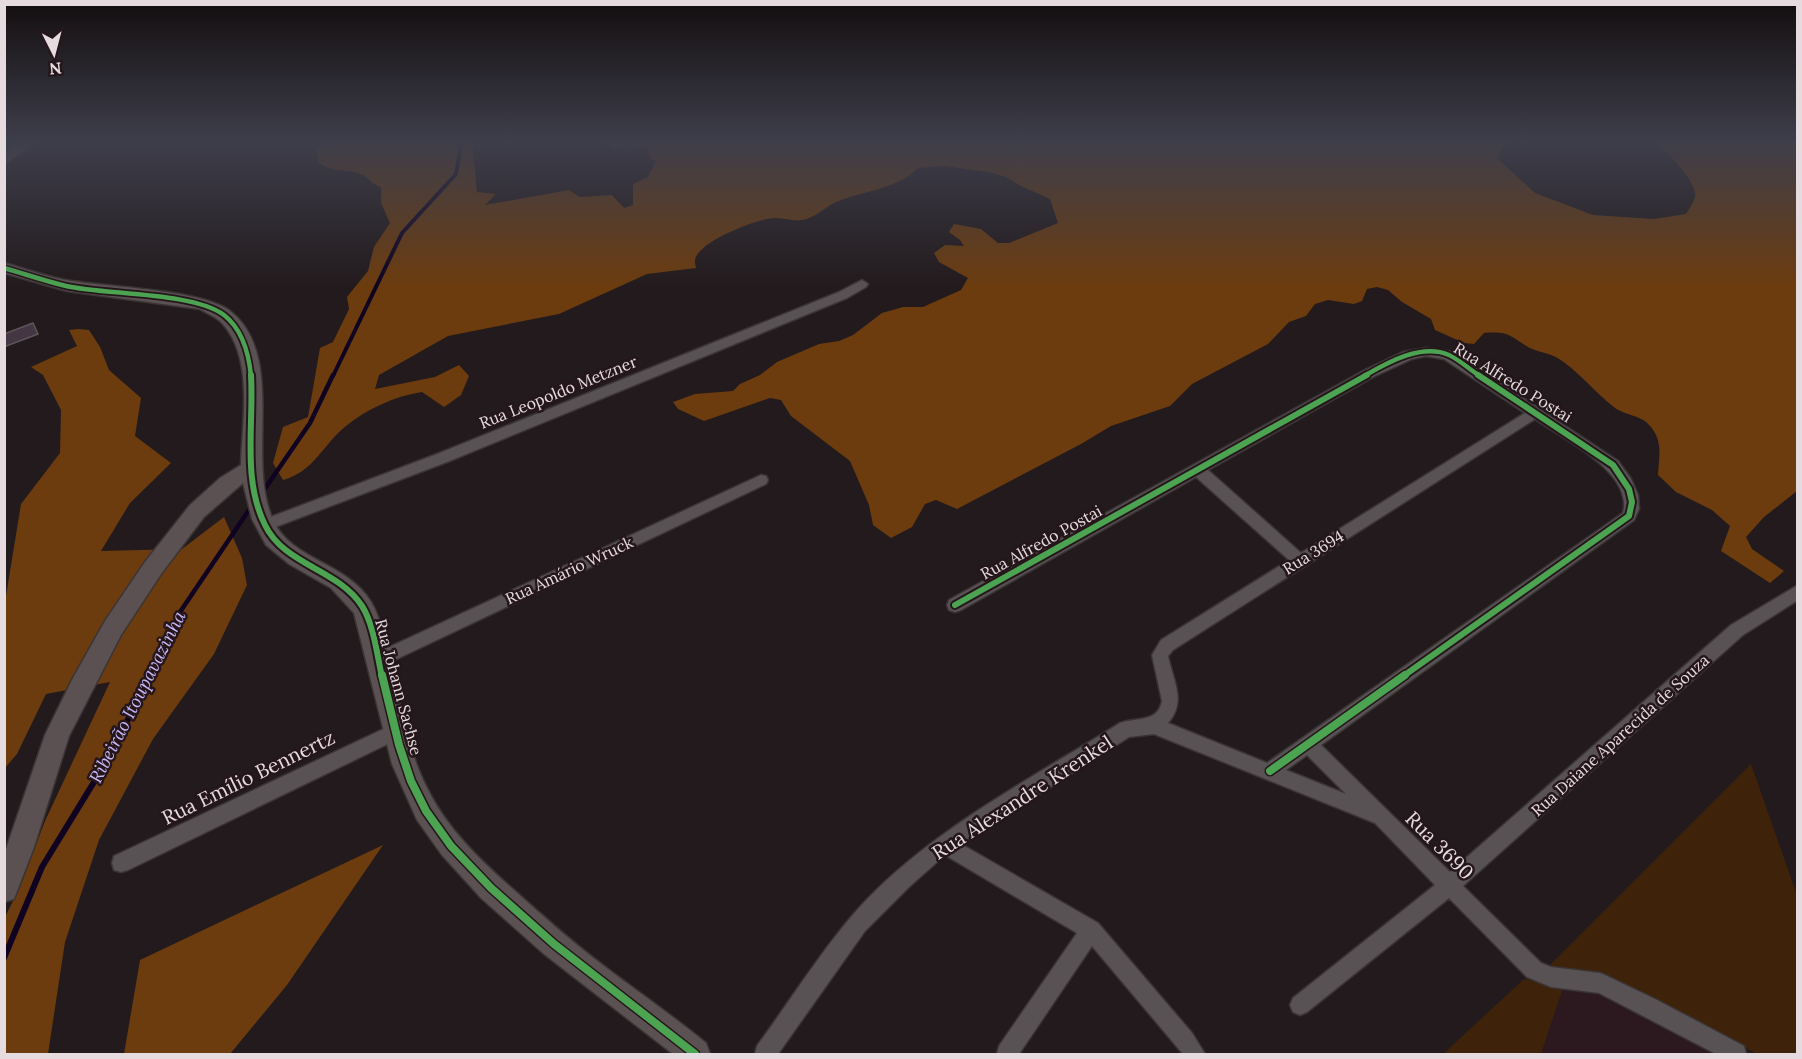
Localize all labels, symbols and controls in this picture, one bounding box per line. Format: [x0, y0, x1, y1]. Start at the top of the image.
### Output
north arrow [24, 24, 84, 84]
text: N [48, 58, 63, 80]
street label: Rua Alfredo Postai [1450, 338, 1576, 426]
street label: Rua Leopoldo Metzner [476, 351, 640, 433]
street label: Rua Alfredo Postai [977, 500, 1105, 584]
street label: Rua 3694 [1279, 525, 1347, 579]
street label: Rua Amário Wruck [502, 531, 636, 608]
water label: Ribeirão Itoupavazinha [84, 607, 190, 787]
street label: Rua Johann Sachse [371, 617, 427, 758]
street label: Rua Daiane Aparecida de Souza [1527, 650, 1713, 820]
street label: Rua Emílio Bennertz [157, 724, 339, 830]
street label: Rua Alexandre Krenkel [927, 729, 1117, 865]
street label: Rua 3690 [1400, 805, 1480, 885]

